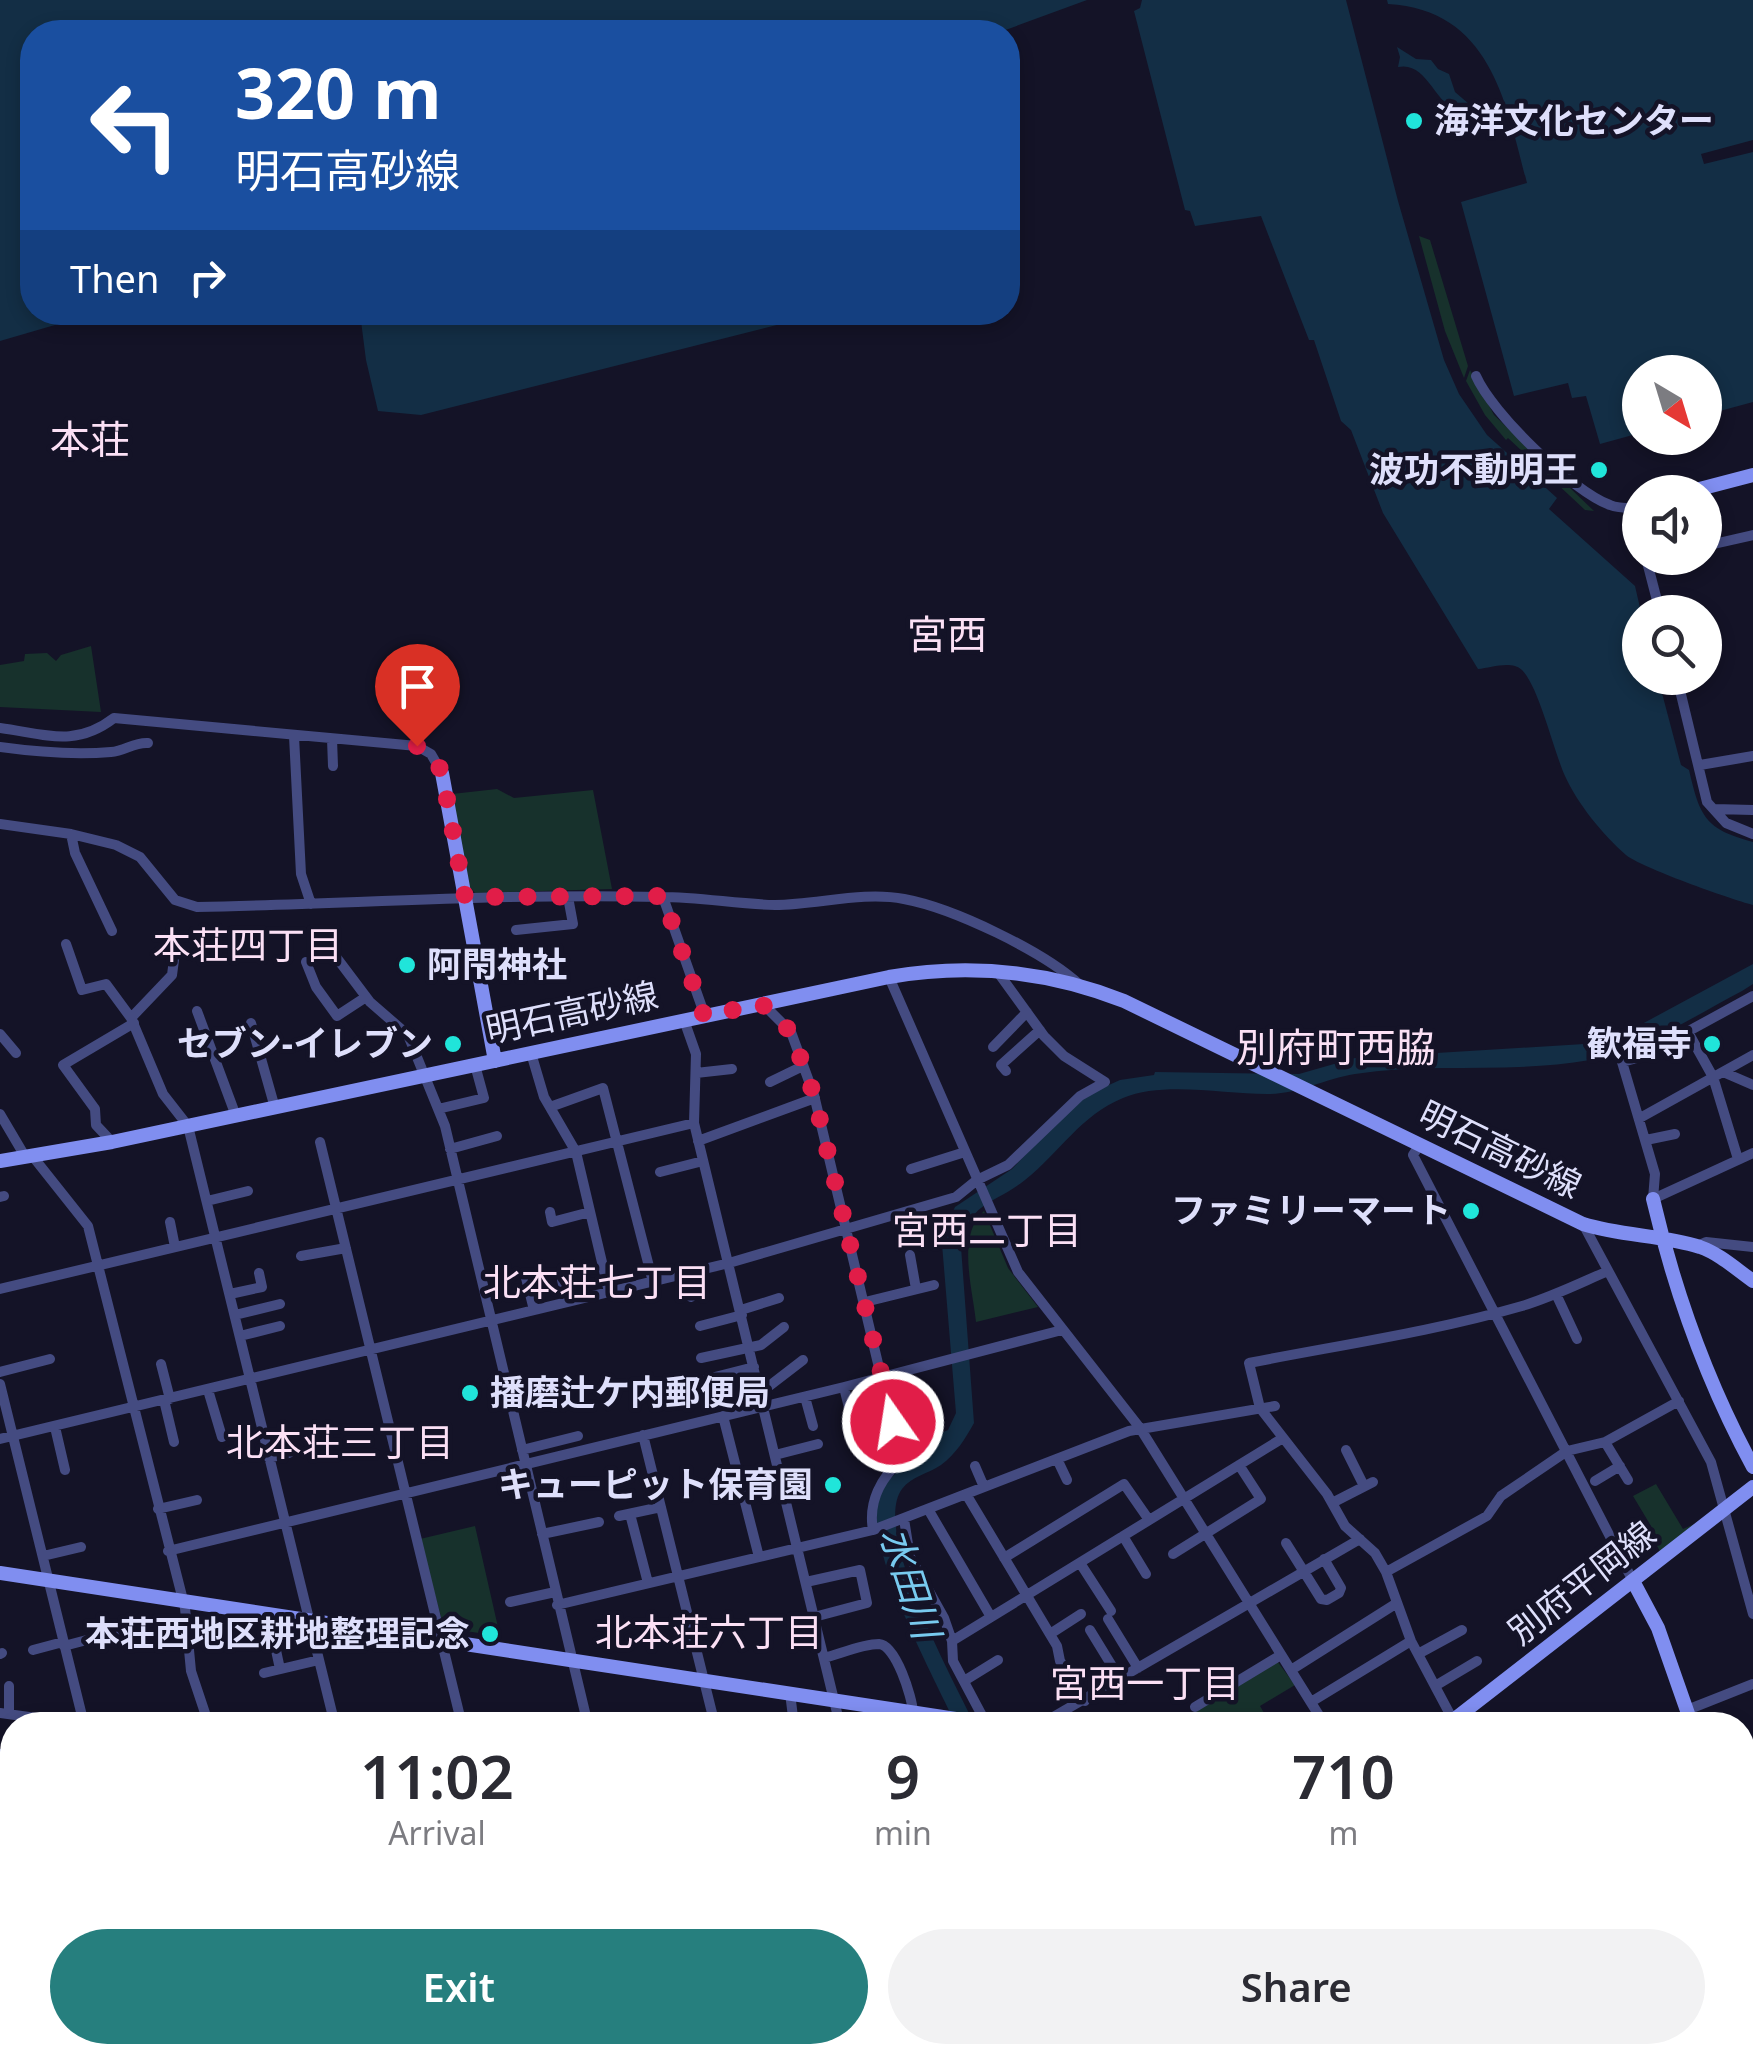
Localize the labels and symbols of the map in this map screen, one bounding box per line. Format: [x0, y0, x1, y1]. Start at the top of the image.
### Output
place label: 海洋文化センター [1434, 96, 1714, 143]
marker: 海洋文化センター [1403, 110, 1425, 132]
north arrow [1622, 355, 1722, 455]
district label: 本荘 [50, 411, 130, 466]
place label: 波功不動明王 [1369, 445, 1579, 492]
marker: 波功不動明王 [1588, 459, 1610, 481]
district label: 宮西 [907, 606, 987, 661]
pin [375, 644, 460, 747]
district label: 本荘四丁目 [153, 918, 343, 970]
place label: 阿閇神社 [427, 940, 567, 987]
marker: 阿閇神社 [396, 954, 418, 976]
street label: 明石高砂線 [481, 970, 662, 1053]
place label: セブン-イレブン [177, 1019, 433, 1066]
district label: 別府町西脇 [1236, 1019, 1436, 1074]
place label: 歓福寺 [1587, 1019, 1692, 1066]
marker: セブン-イレブン [442, 1033, 464, 1055]
marker: 歓福寺 [1701, 1033, 1723, 1055]
street label: 明石高砂線 [1412, 1089, 1590, 1208]
place label: ファミリーマート [1171, 1186, 1451, 1233]
marker: ファミリーマート [1460, 1200, 1482, 1222]
district label: 宮西二丁目 [892, 1203, 1082, 1255]
district label: 北本荘七丁目 [483, 1255, 711, 1307]
place label: 播磨辻ケ内郵便局 [490, 1368, 770, 1415]
position arrow [841, 1370, 945, 1474]
marker: 播磨辻ケ内郵便局 [459, 1382, 481, 1404]
district label: 北本荘三丁目 [226, 1415, 454, 1467]
place label: キューピット保育園 [498, 1460, 813, 1507]
marker: キューピット保育園 [822, 1474, 844, 1496]
street label: 別府平岡線 [1498, 1509, 1665, 1654]
water label: 水田川 [870, 1520, 955, 1648]
district label: 北本荘六丁目 [595, 1605, 823, 1657]
place label: 本荘西地区耕地整理記念 [85, 1609, 470, 1656]
marker: 本荘西地区耕地整理記念 [479, 1623, 501, 1645]
district label: 宮西一丁目 [1050, 1656, 1240, 1708]

